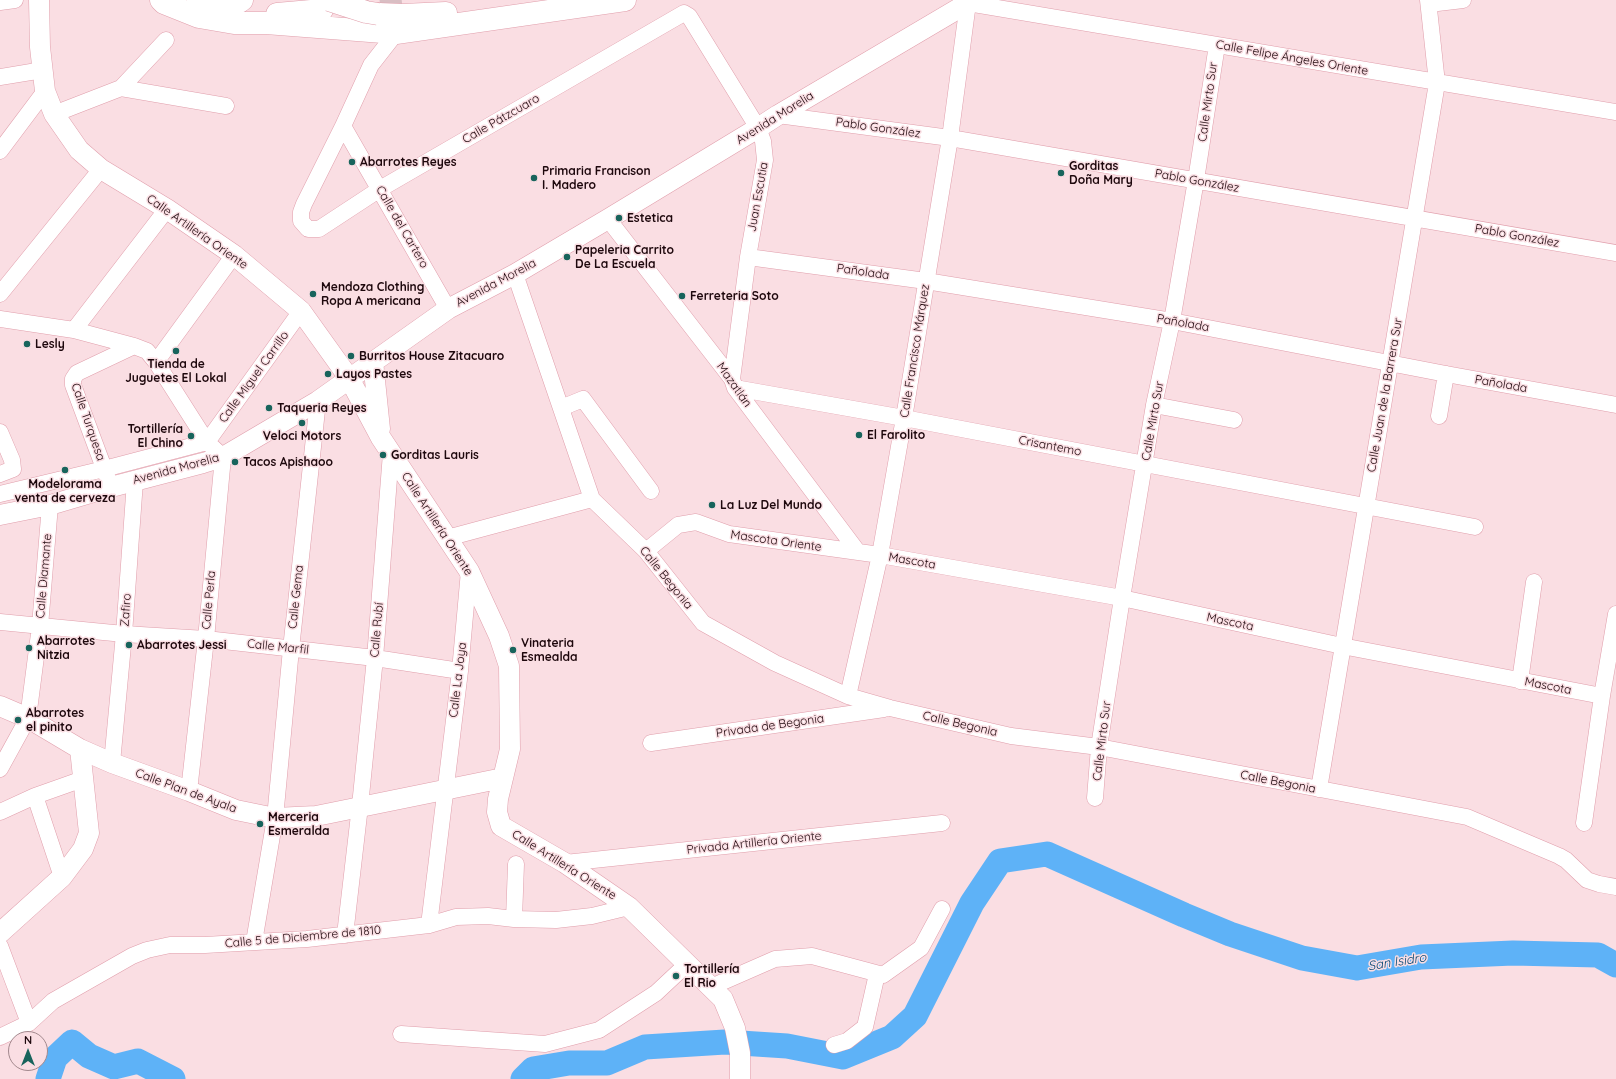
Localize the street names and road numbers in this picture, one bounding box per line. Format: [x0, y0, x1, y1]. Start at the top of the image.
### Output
street label: Calle Felipe Ángeles Oriente [1215, 37, 1369, 79]
street label: Calle Mirto Sur [1195, 61, 1221, 143]
street label: Avenida Morelia [734, 88, 816, 148]
street label: Calle Pátzcuaro [460, 91, 542, 147]
street label: Pablo González [835, 115, 921, 141]
street label: Juan Escutia [745, 161, 771, 233]
street label: Pablo González [1154, 166, 1240, 196]
street label: Calle del Cartero [373, 183, 431, 271]
street label: Calle Artillería Oriente [144, 192, 250, 272]
street label: Pablo González [1474, 221, 1560, 251]
street label: Avenida Morelia [453, 256, 539, 310]
street label: Pañolada [836, 261, 890, 283]
street label: Calle Francisco Márquez [897, 283, 933, 419]
street label: Pañolada [1156, 311, 1210, 335]
street label: Calle Juan de la Barrera Sur [1364, 317, 1406, 473]
street label: Calle Miguel Carrillo [216, 328, 292, 426]
street label: Mazatlán [713, 360, 755, 410]
street label: Pañolada [1474, 372, 1528, 396]
street label: Calle Mirto Sur [1139, 380, 1167, 462]
street label: Calle Turquesa [68, 381, 108, 463]
street label: Crisantemo [1017, 433, 1083, 459]
street label: Avenida Morelia [131, 451, 221, 487]
street label: Calle Artillería Oriente [398, 470, 476, 578]
street label: Mascota Oriente [730, 527, 822, 555]
street label: Calle Diamante [33, 533, 55, 619]
street label: Calle Begonia [636, 544, 696, 612]
street label: Mascota [887, 550, 937, 572]
street label: Calle Gema [285, 564, 307, 630]
street label: Calle Perla [199, 570, 219, 630]
street label: Zafiro [118, 593, 134, 627]
street label: Calle Rubí [367, 602, 387, 658]
street label: Mascota [1205, 610, 1255, 634]
street label: Calle Marfil [246, 637, 310, 657]
street label: Calle La Joya [446, 642, 470, 718]
street label: Mascota [1523, 674, 1573, 698]
street label: Calle Mirto Sur [1090, 700, 1114, 782]
street label: Calle Begonia [921, 708, 999, 740]
street label: Privada de Begonia [715, 711, 825, 741]
street label: Calle Plan de Ayala [133, 766, 239, 816]
street label: Calle Begonia [1239, 768, 1317, 796]
street label: Calle Artillería Oriente [509, 827, 619, 903]
street label: Privada Artillería Oriente [686, 829, 822, 857]
street label: Calle 5 de Diciembre de 1810 [224, 923, 382, 951]

